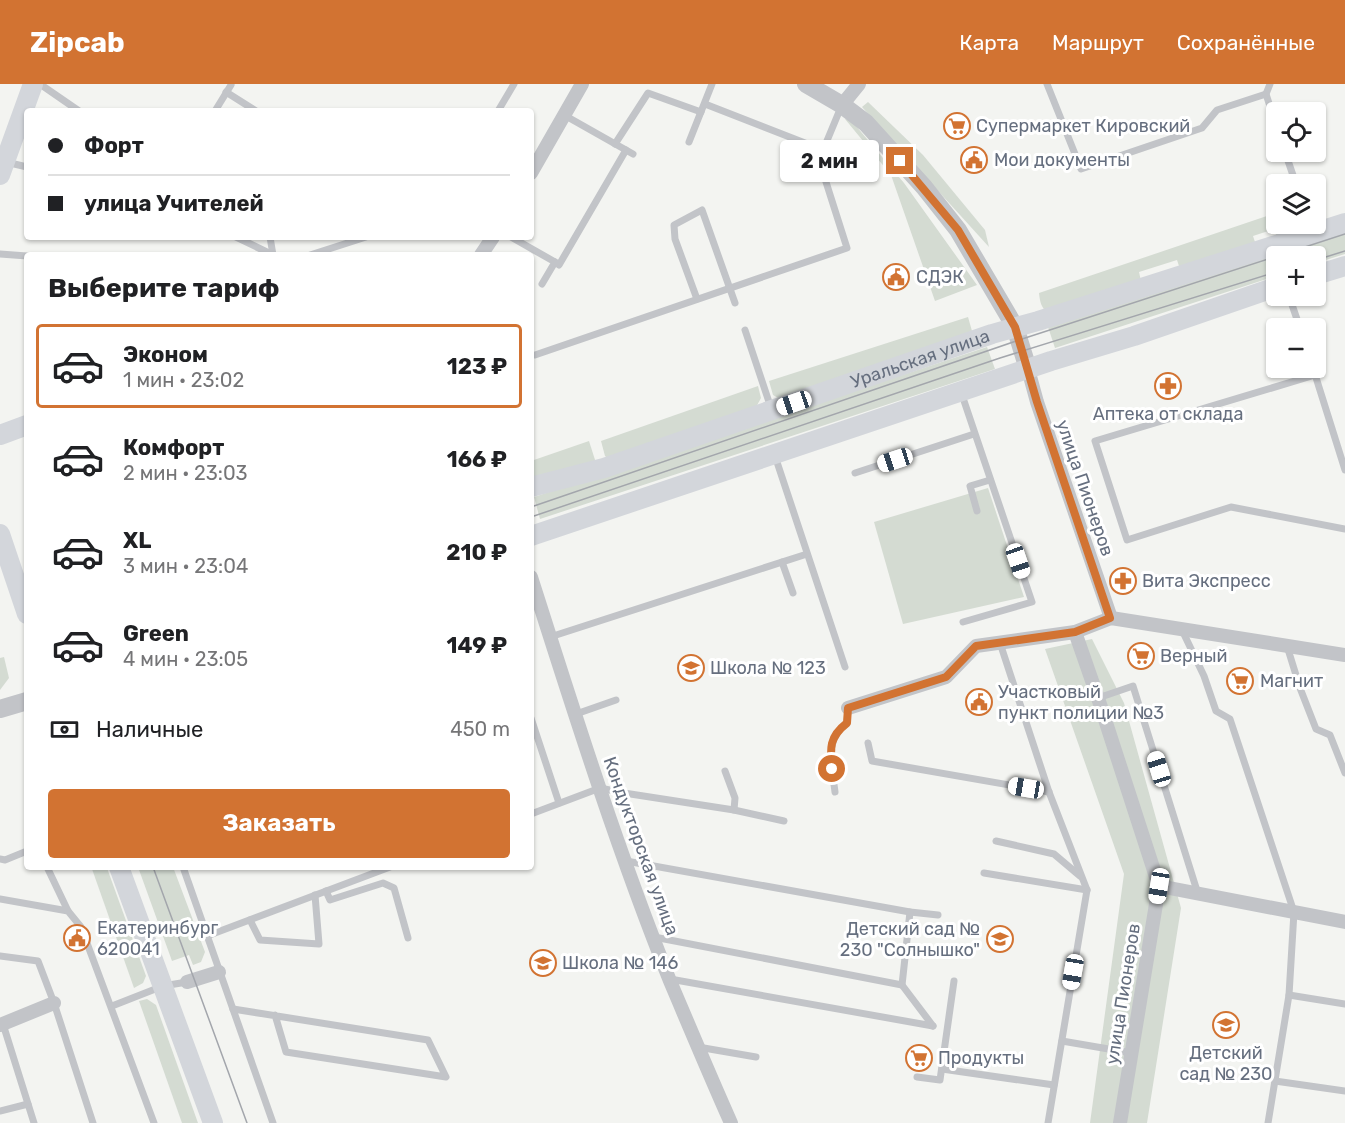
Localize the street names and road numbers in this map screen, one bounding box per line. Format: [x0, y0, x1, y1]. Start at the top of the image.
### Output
street label: Уральская улица [848, 325, 993, 393]
street label: улица Пионеров [1051, 417, 1119, 559]
street label: Кондукторская улица [598, 754, 684, 938]
street label: улица Пионеров [1101, 922, 1145, 1066]

